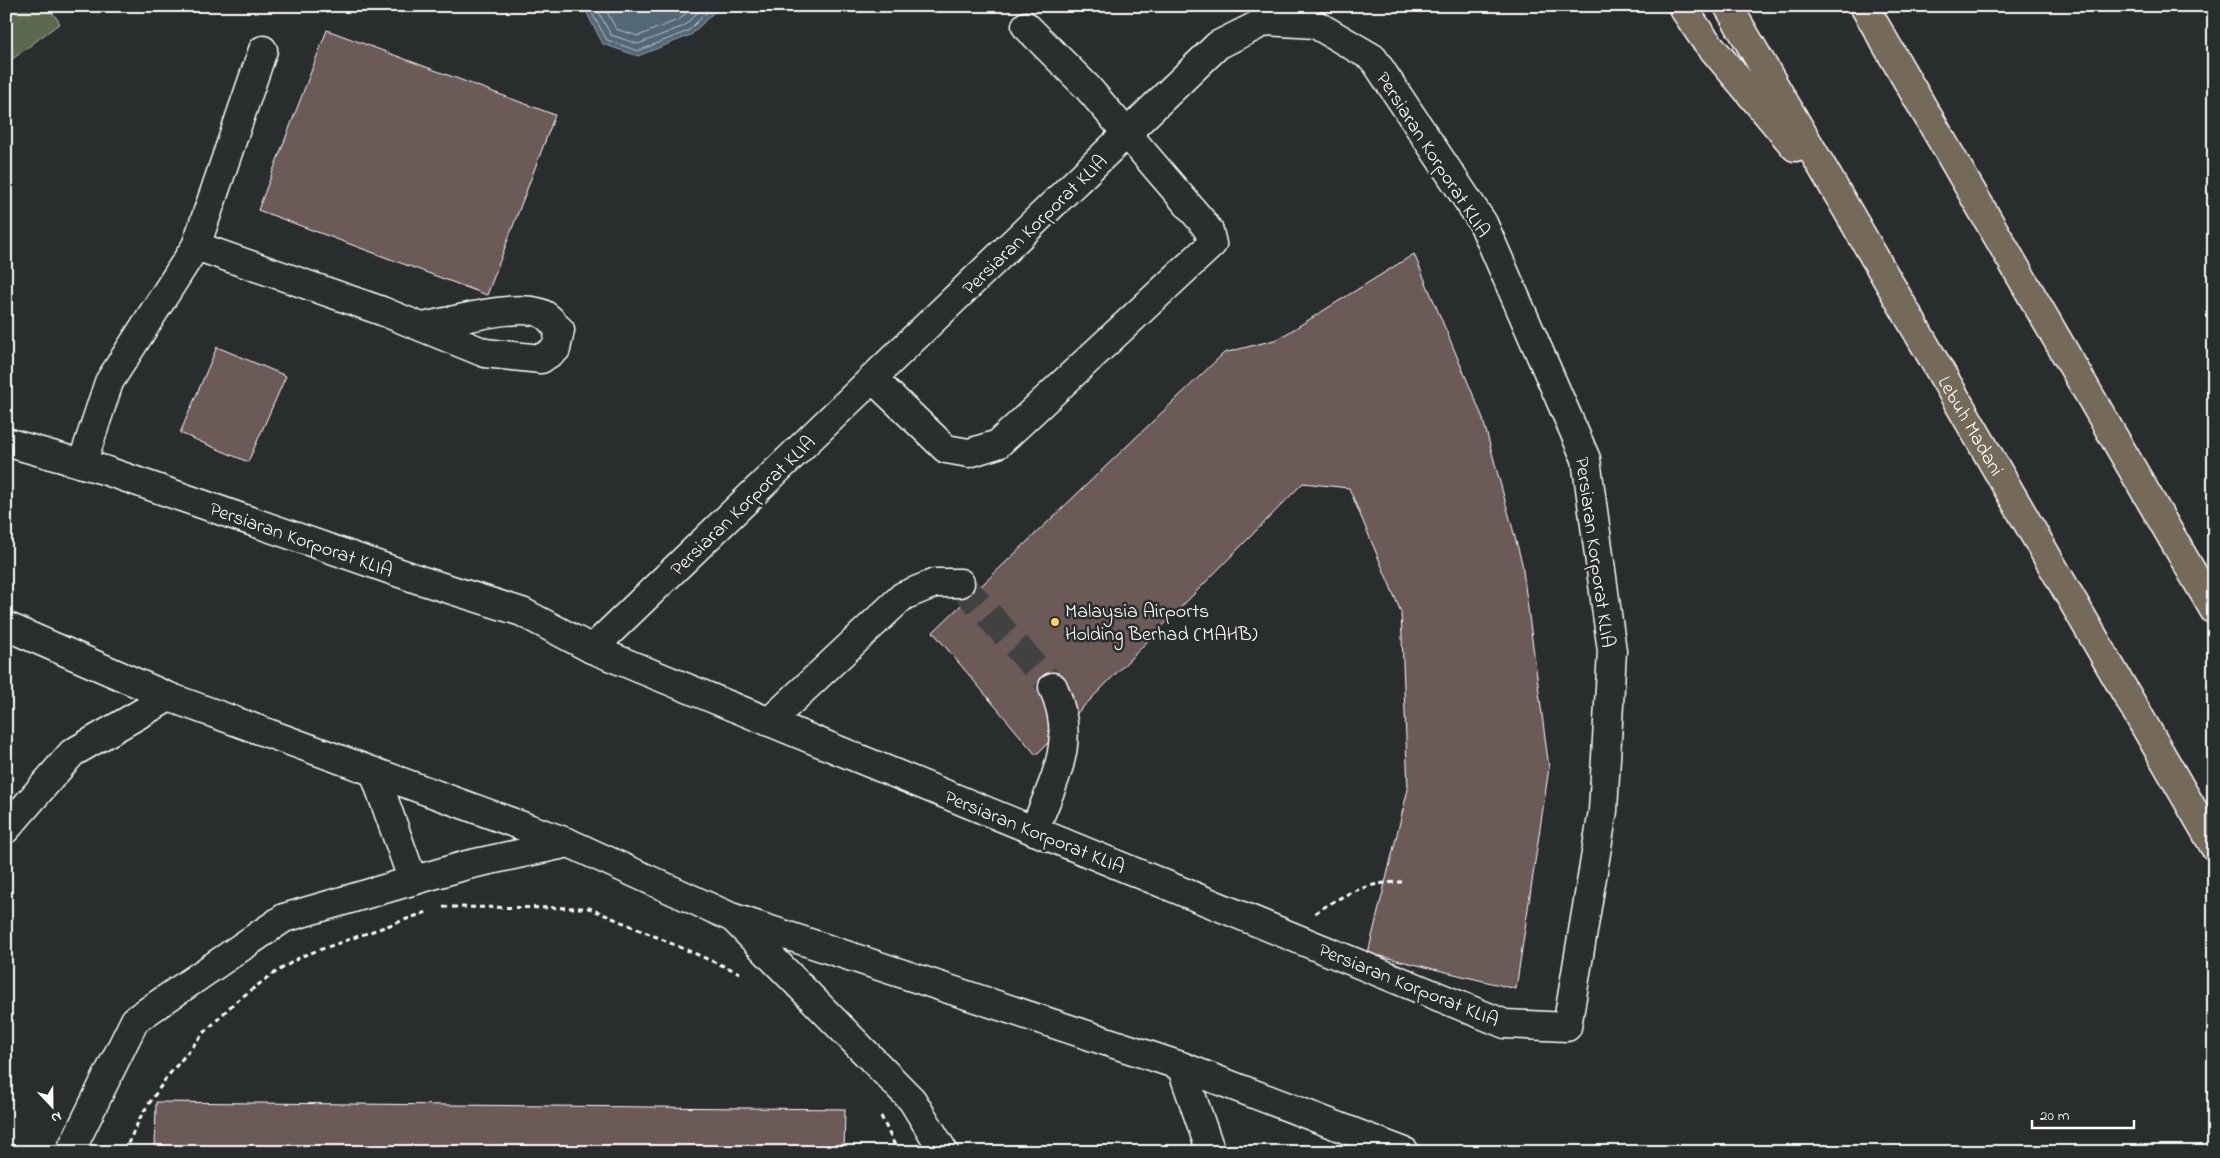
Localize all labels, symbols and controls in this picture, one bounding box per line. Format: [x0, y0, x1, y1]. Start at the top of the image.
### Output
street label: Persiaran Korporat KLIA [1367, 67, 1496, 244]
street label: Persiaran Korporat KLIA [956, 149, 1115, 303]
street label: Lebuh Madani [1929, 371, 2010, 482]
street label: Persiaran Korporat KLIA [664, 430, 823, 584]
street label: Persiaran Korporat KLIA [1566, 455, 1621, 650]
street label: Persiaran Korporat KLIA [205, 496, 396, 586]
place label: Malaysia Airports Holding Berhad (MAHB) [1065, 598, 1258, 651]
marker: Malaysia Airports Holding Berhad (MAHB) [1049, 616, 1061, 628]
street label: Persiaran Korporat KLIA [939, 784, 1129, 883]
street label: Persiaran Korporat KLIA [1313, 937, 1503, 1036]
north arrow [28, 1080, 78, 1130]
scale bar [2032, 1098, 2135, 1130]
text: N [48, 1105, 65, 1128]
text: 20 m [2040, 1105, 2070, 1127]

